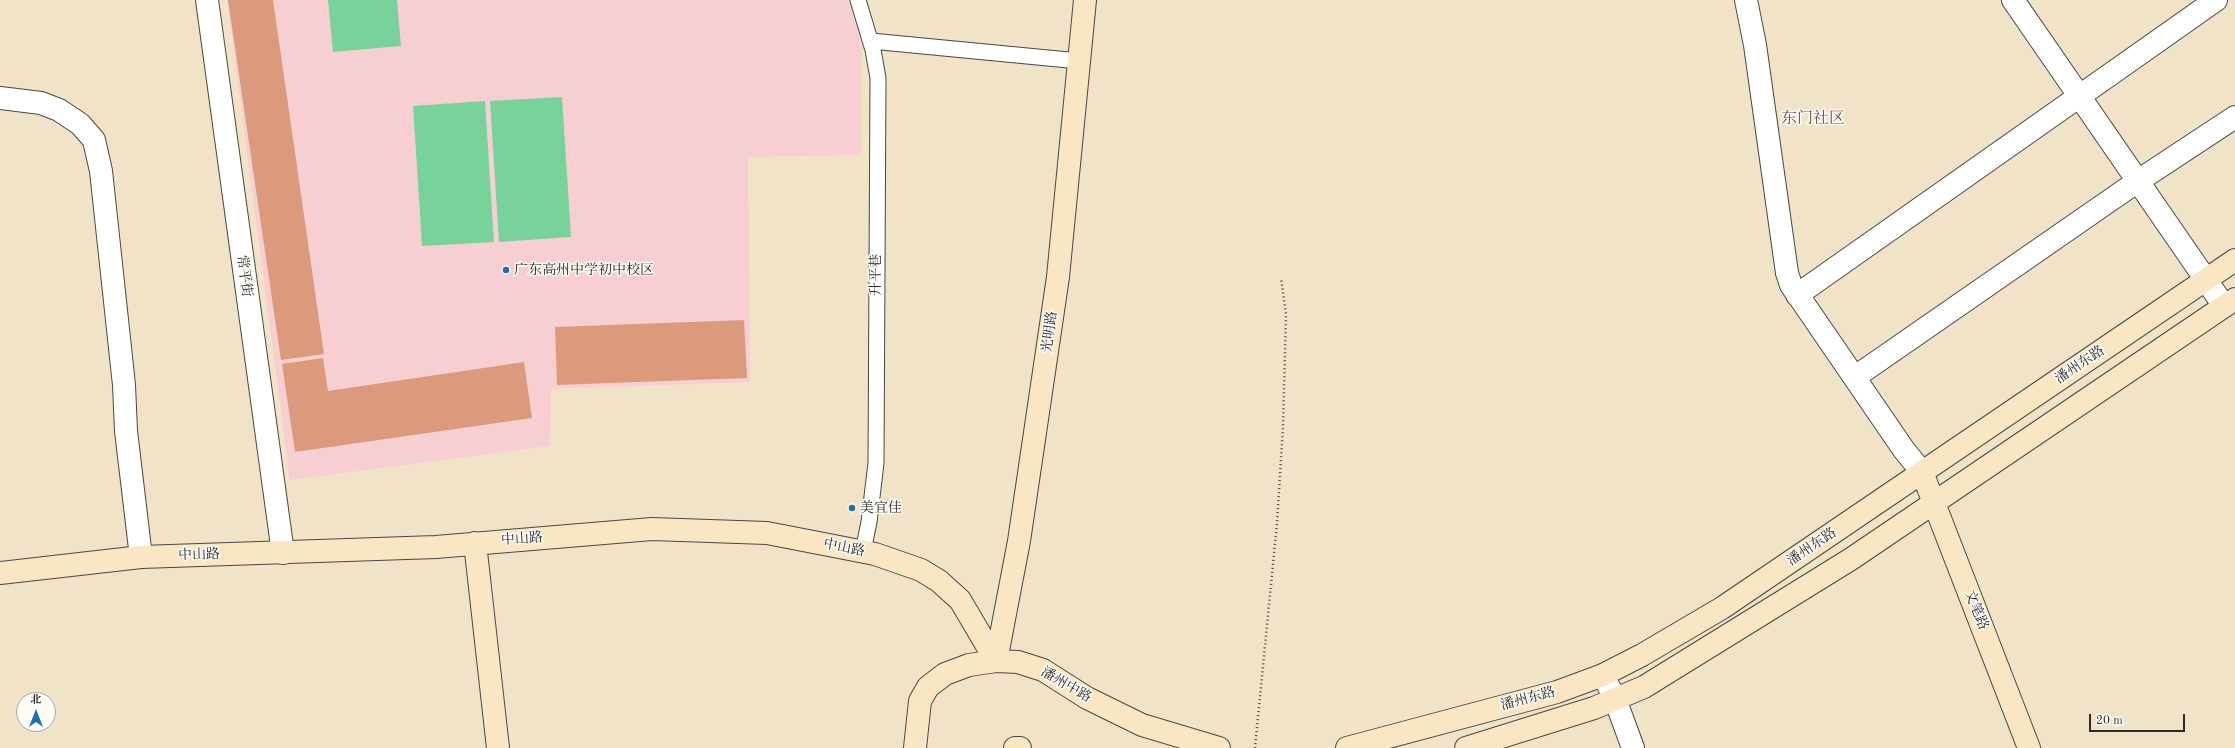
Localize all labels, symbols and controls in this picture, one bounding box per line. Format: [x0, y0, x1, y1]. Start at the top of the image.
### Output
district label: 东门社区 [1781, 109, 1845, 129]
street label: 常平街 [233, 254, 255, 298]
street label: 升平巷 [868, 254, 884, 296]
place label: 广东高州中学初中校区 [514, 262, 654, 278]
marker: 广东高州中学初中校区 [501, 265, 511, 275]
street label: 光明路 [1039, 310, 1061, 354]
street label: 潘州东路 [2052, 342, 2108, 388]
place label: 美宜佳 [860, 500, 902, 516]
marker: 美宜佳 [847, 503, 857, 513]
street label: 潘州东路 [1784, 524, 1840, 570]
street label: 中山路 [500, 529, 544, 549]
street label: 中山路 [822, 536, 866, 560]
street label: 中山路 [178, 546, 220, 564]
street label: 文笔路 [1960, 587, 1992, 633]
street label: 潘州中路 [1038, 664, 1094, 706]
street label: 潘州东路 [1499, 684, 1557, 714]
north arrow [16, 692, 56, 732]
text: 北 [31, 695, 42, 706]
scale bar [2091, 706, 2187, 732]
text: 20 m [2096, 715, 2123, 727]

